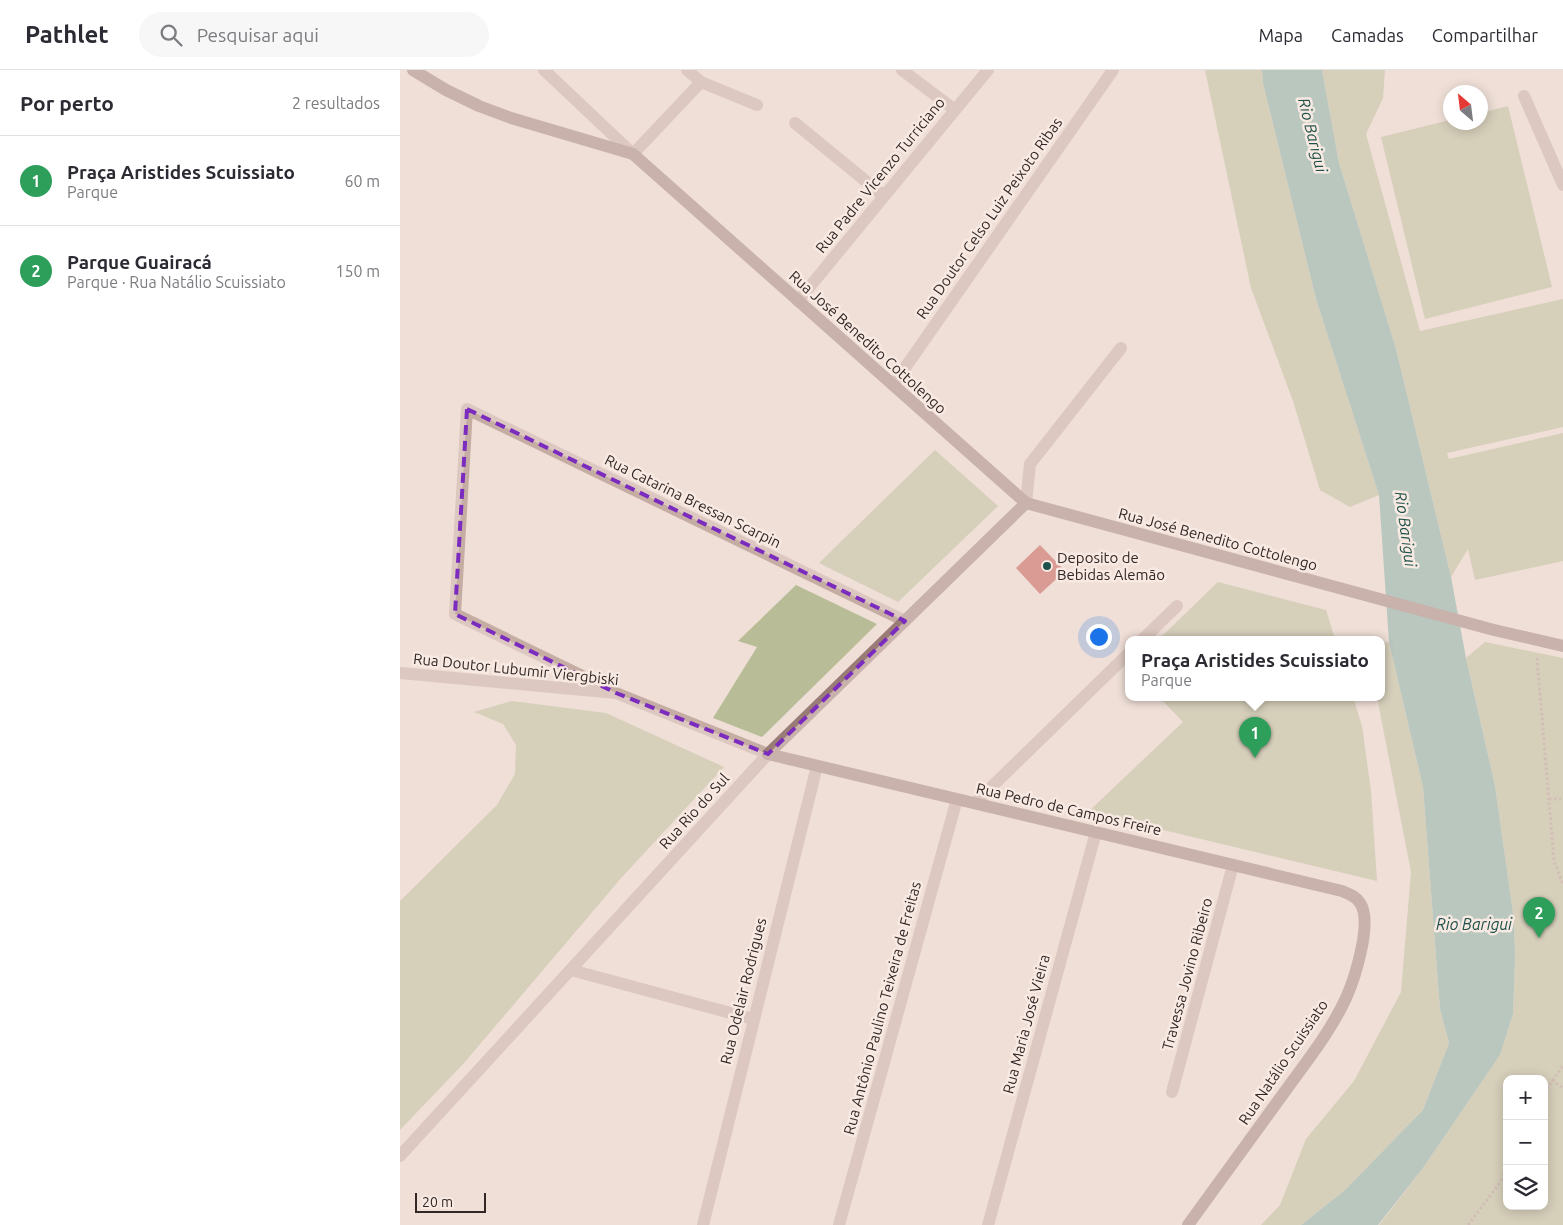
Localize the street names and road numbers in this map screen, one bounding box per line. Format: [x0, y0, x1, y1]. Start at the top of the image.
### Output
street label: Rua Padre Vicenzo Turriciano [812, 94, 948, 256]
street label: Rua Doutor Celso Luiz Peixoto Ribas [913, 114, 1065, 322]
street label: Rua José Benedito Cottolengo [786, 267, 950, 417]
street label: Rua Catarina Bressan Scarpin [602, 451, 784, 551]
street label: Rua José Benedito Cottolengo [1117, 504, 1319, 574]
street label: Rua Doutor Lubumir Viergbiski [412, 650, 620, 688]
street label: Rua Rio do Sul [656, 770, 732, 852]
street label: Rua Pedro de Campos Freire [975, 779, 1163, 839]
street label: Rua Antônio Paulino Teixeira de Freitas [840, 880, 924, 1136]
street label: Travessa Jovino Ribeiro [1158, 896, 1216, 1052]
street label: Rua Odelair Rodrigues [717, 916, 769, 1066]
street label: Rua Maria José Vieira [999, 952, 1053, 1096]
street label: Rua Natálio Scuissiato [1235, 996, 1331, 1128]

